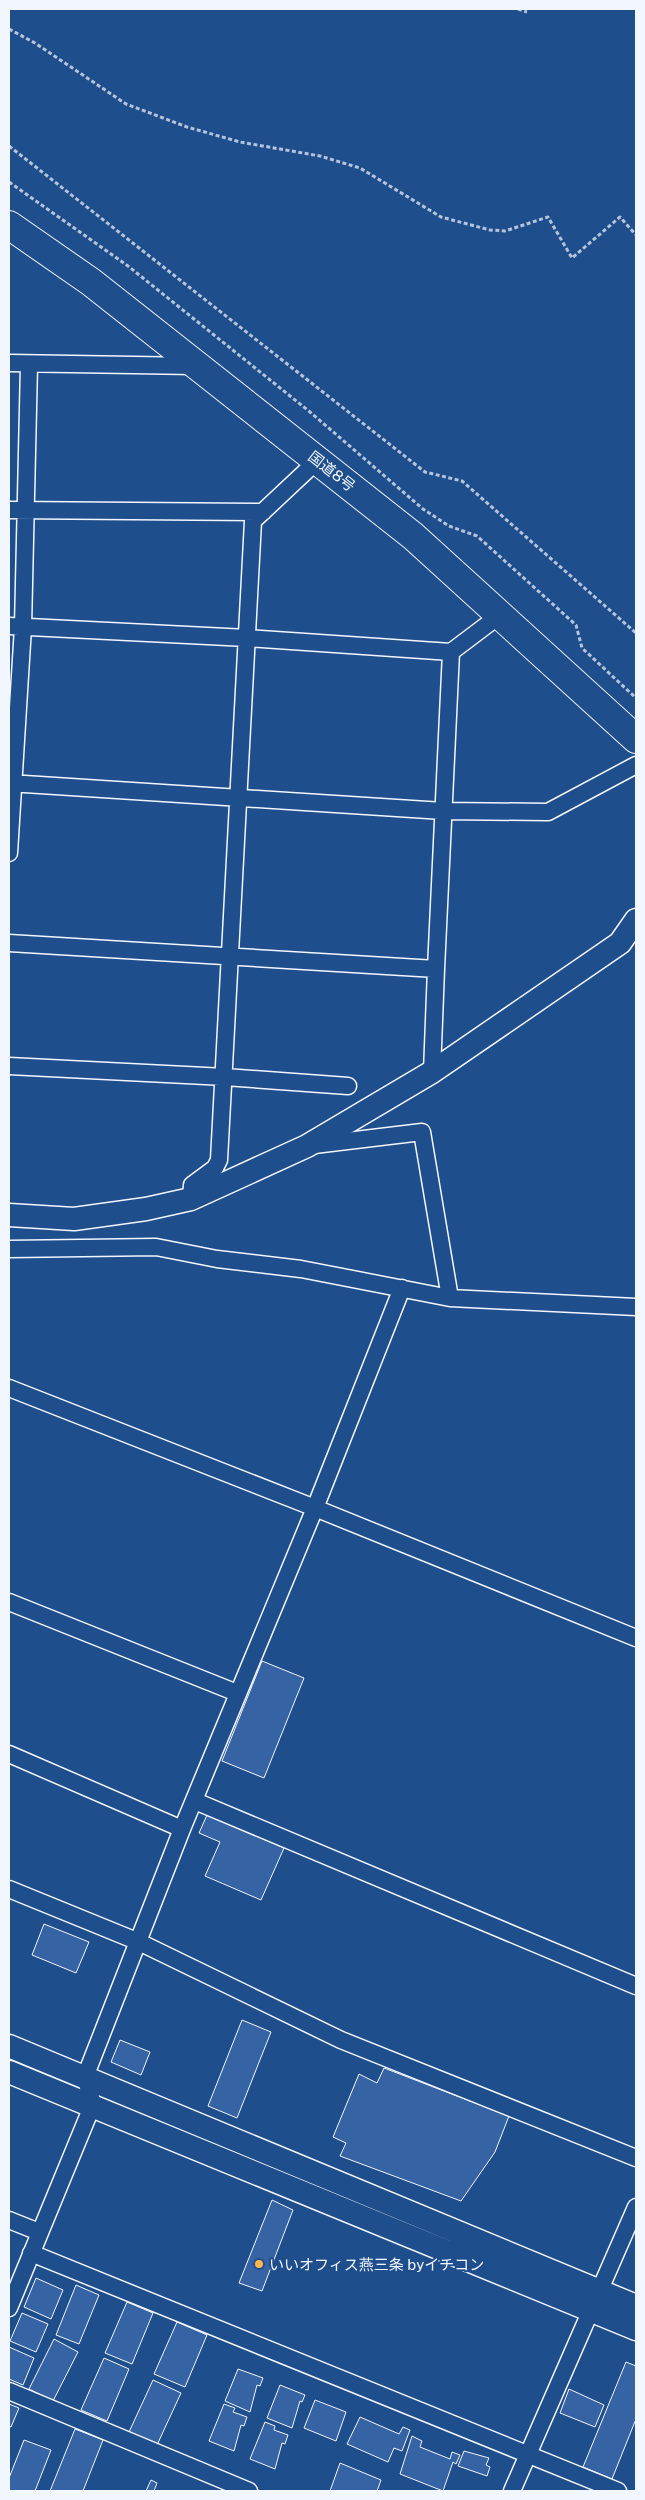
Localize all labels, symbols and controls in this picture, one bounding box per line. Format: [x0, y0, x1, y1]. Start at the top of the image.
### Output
street label: 国道8号 [305, 447, 359, 495]
place label: いいオフィス燕三条 byイチコン [269, 2256, 484, 2273]
marker: いいオフィス燕三条 byイチコン [253, 2258, 265, 2270]

